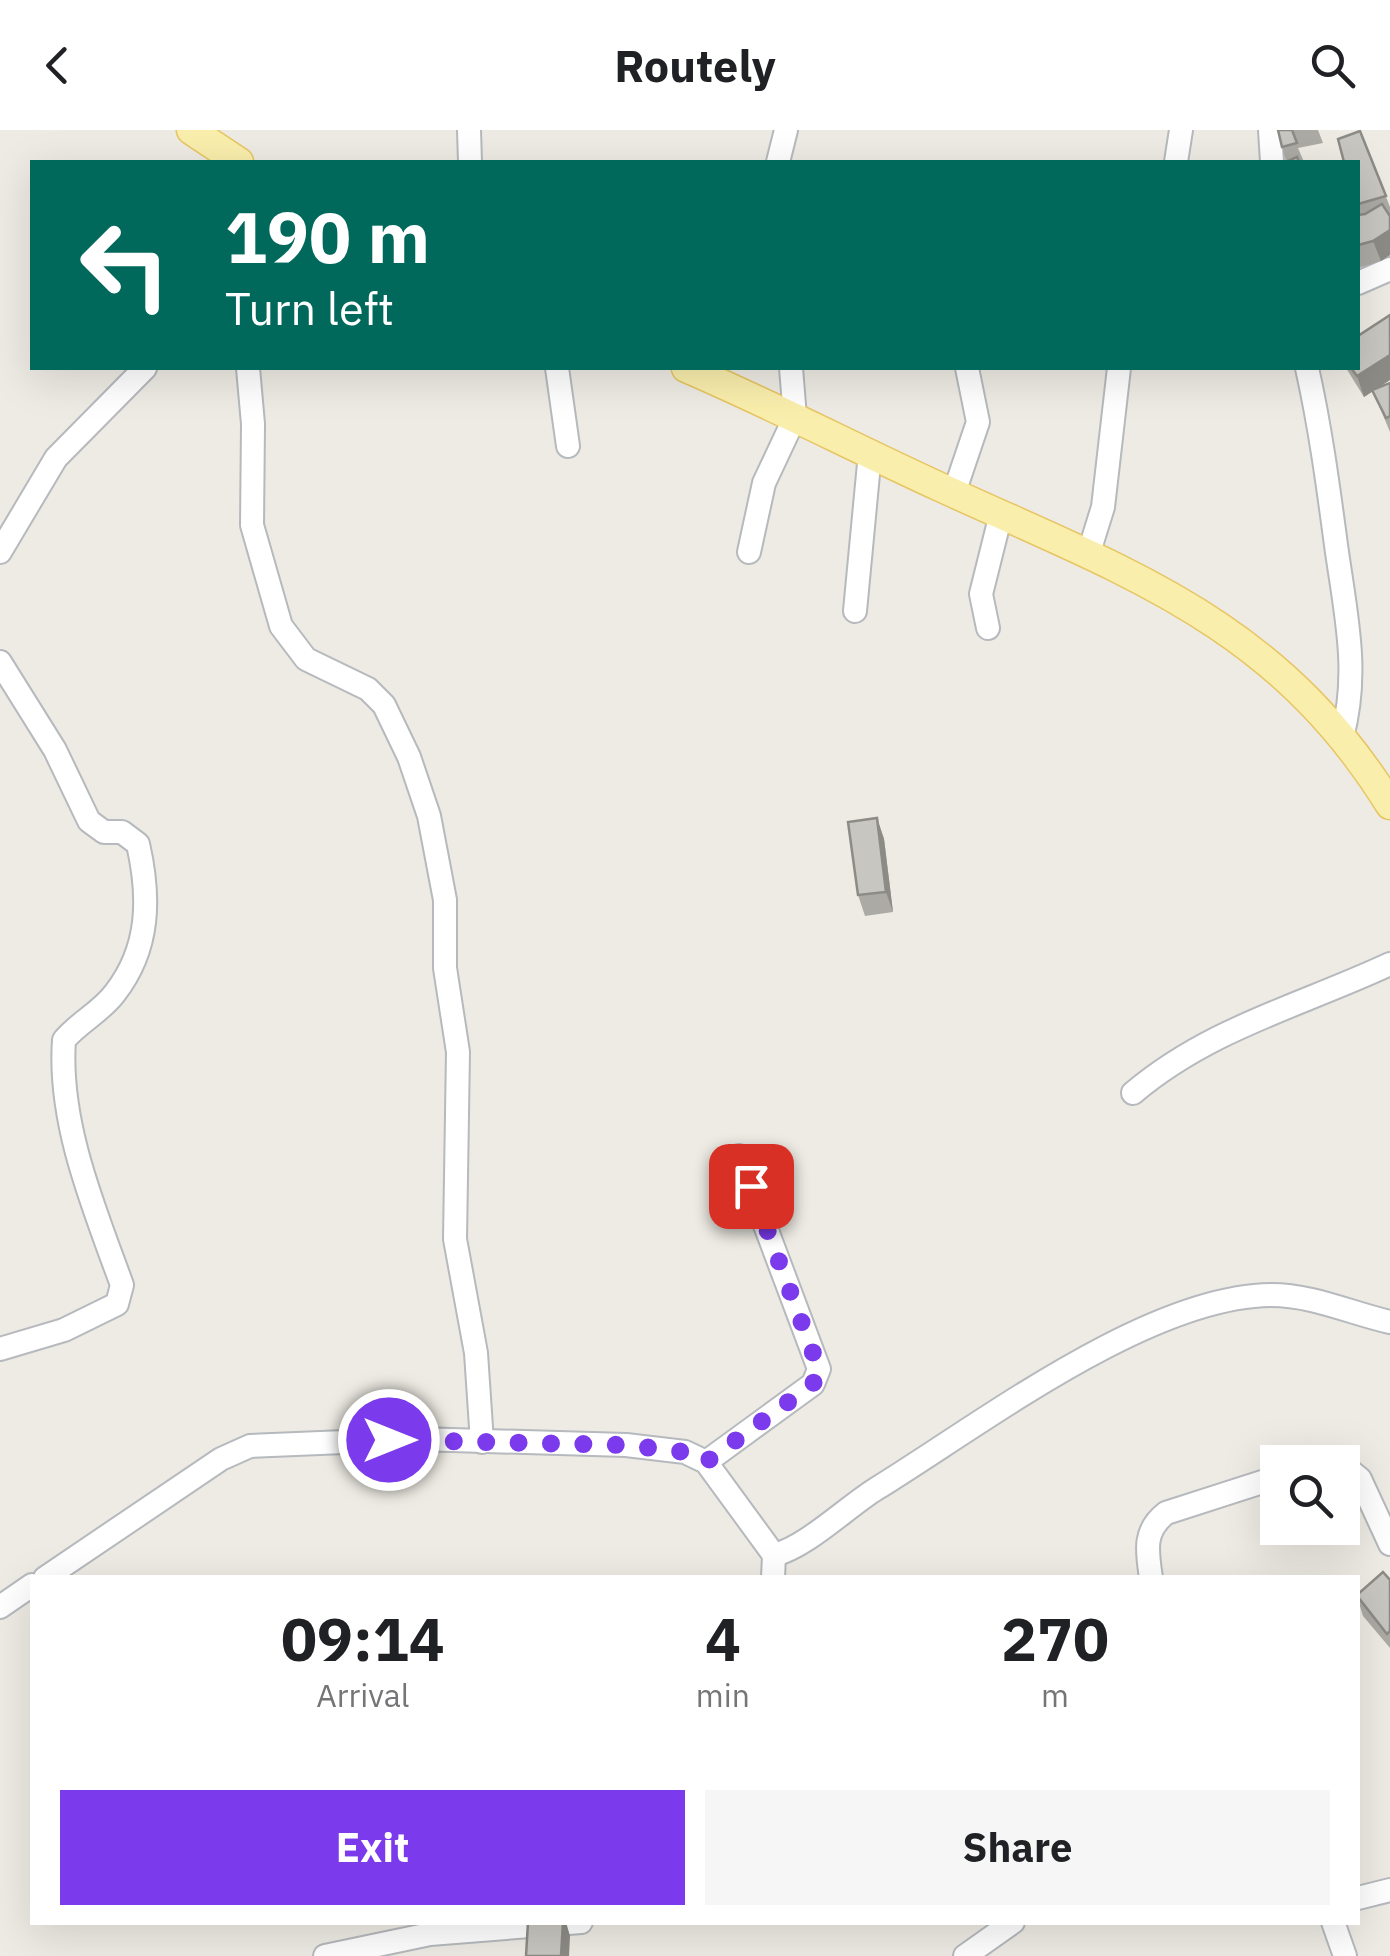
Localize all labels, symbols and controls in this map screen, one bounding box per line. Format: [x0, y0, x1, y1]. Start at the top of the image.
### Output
text: Routely [614, 36, 776, 94]
icon: back [30, 38, 85, 93]
icon: search [1305, 38, 1360, 93]
text: 190 m [225, 191, 430, 282]
icon: left [60, 200, 190, 330]
text: Turn left [225, 279, 394, 337]
pin [709, 1144, 794, 1229]
icon: arrive [724, 1159, 779, 1214]
position arrow [337, 1388, 441, 1492]
map controls [1260, 1445, 1360, 1545]
button: search [1260, 1445, 1360, 1545]
text: 09:14 [281, 1599, 445, 1678]
text: 4 [705, 1599, 741, 1678]
text: 270 [1001, 1599, 1109, 1678]
text: Arrival [316, 1674, 410, 1716]
text: min [696, 1674, 750, 1716]
text: m [1041, 1674, 1069, 1716]
button: Exit [60, 1790, 685, 1905]
button: Share [705, 1790, 1330, 1905]

